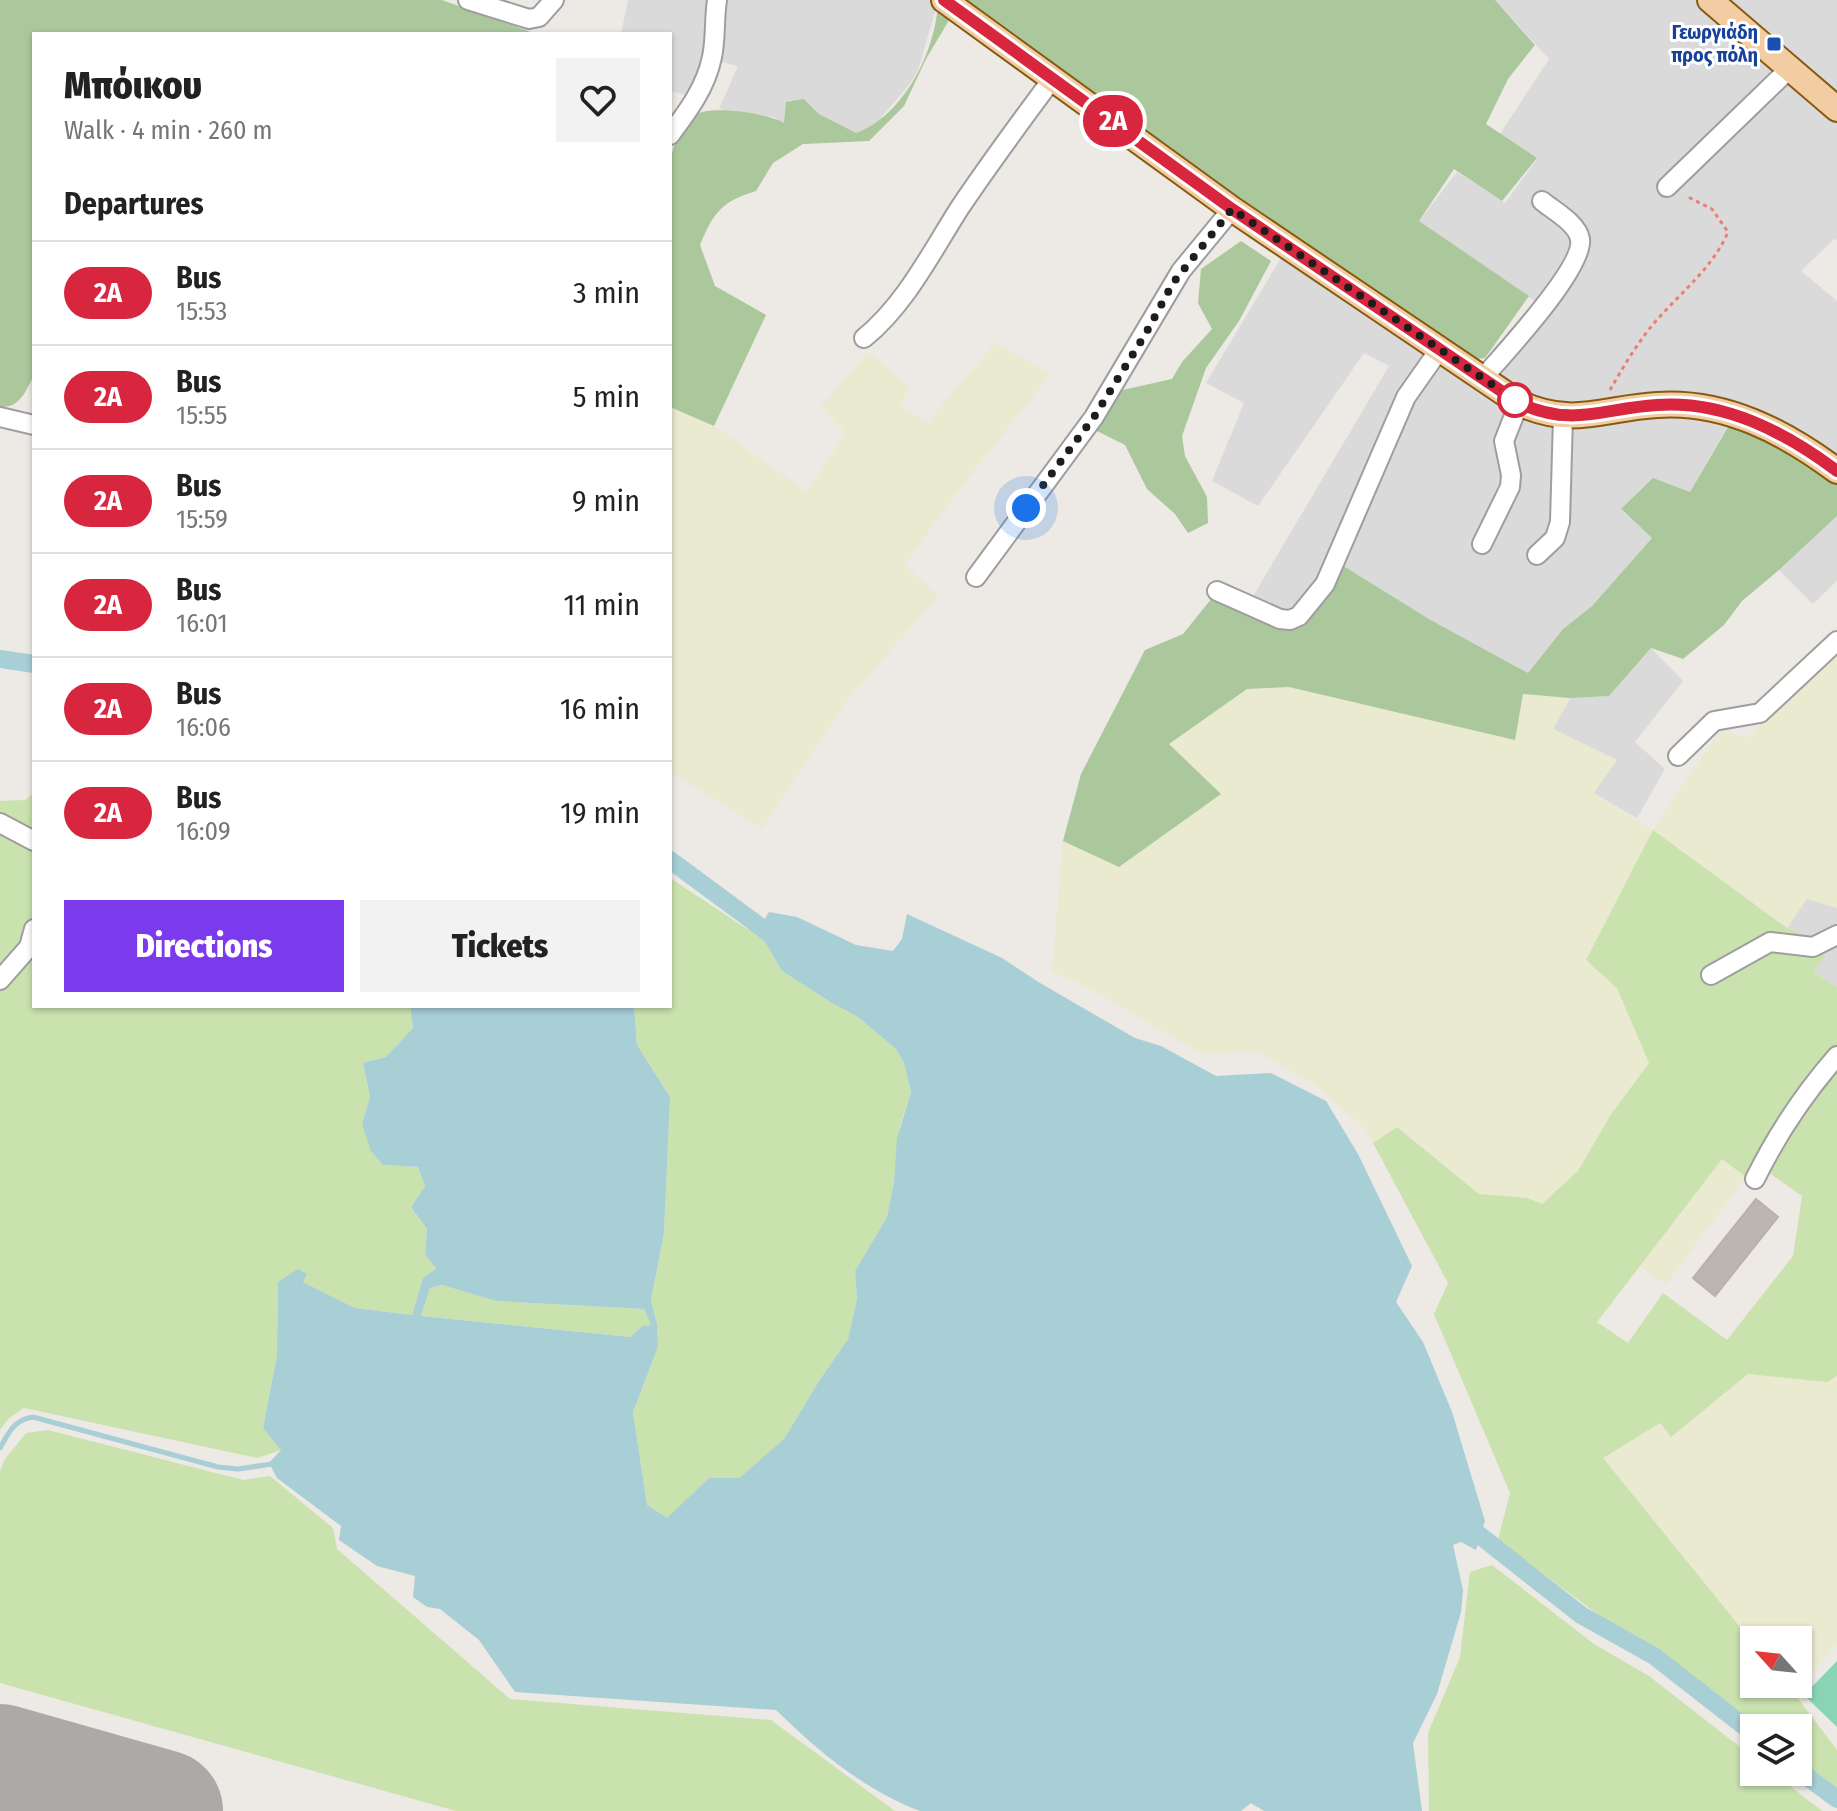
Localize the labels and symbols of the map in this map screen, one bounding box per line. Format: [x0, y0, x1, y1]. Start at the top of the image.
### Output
place label: Γεωργιάδη προς πόλη [1670, 20, 1758, 67]
marker: Γεωργιάδη προς πόλη [1765, 35, 1783, 53]
line badge: 2Α [1077, 95, 1149, 147]
unlabelled marker [1498, 383, 1532, 417]
your location [1006, 488, 1046, 528]
north arrow [1740, 1626, 1812, 1698]

